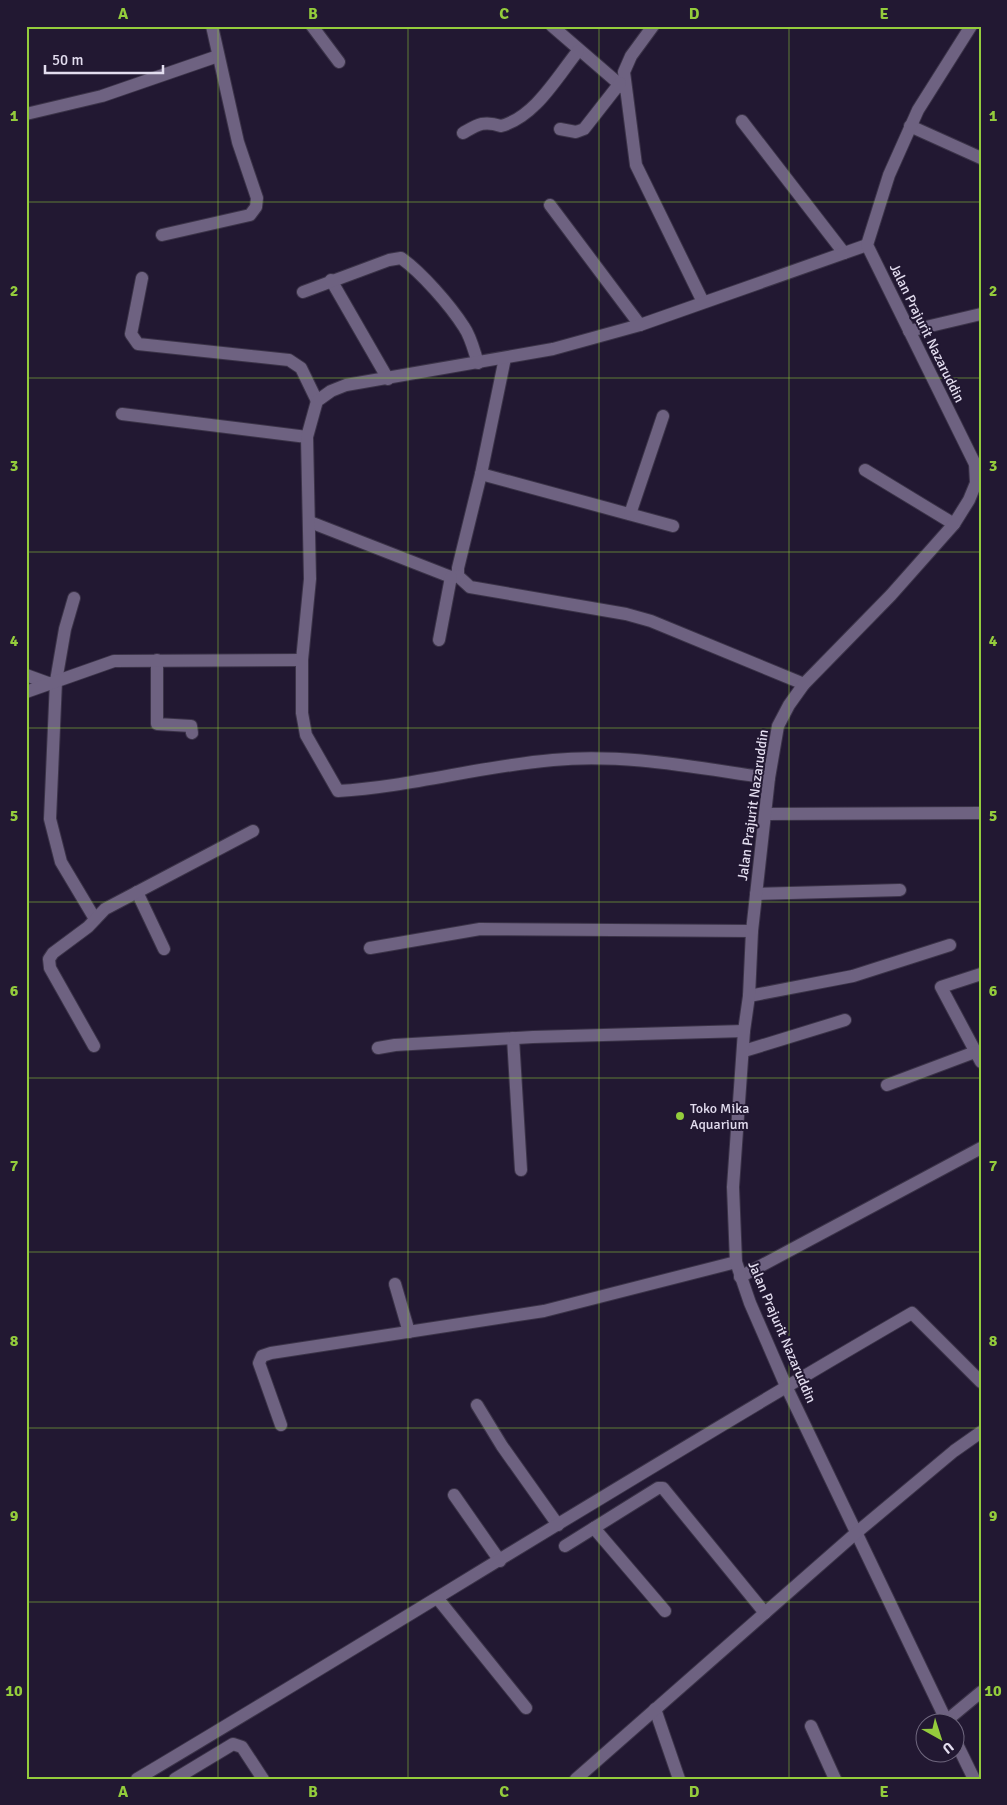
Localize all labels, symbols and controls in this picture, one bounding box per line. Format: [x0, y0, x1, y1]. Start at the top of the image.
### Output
text: A [118, 4, 129, 24]
text: B [308, 4, 318, 24]
text: C [499, 4, 509, 24]
text: D [689, 4, 700, 24]
text: E [879, 4, 889, 24]
scale bar [45, 42, 162, 74]
text: 50 m [52, 51, 83, 69]
text: 1 [10, 106, 19, 126]
text: 1 [989, 106, 998, 126]
street label: Jalan Prajurit Nazaruddin [886, 261, 968, 405]
text: 2 [10, 281, 18, 301]
text: 2 [989, 281, 997, 301]
text: 3 [10, 456, 18, 476]
text: 3 [989, 456, 997, 476]
text: 4 [10, 631, 19, 651]
text: 4 [989, 631, 998, 651]
street label: Jalan Prajurit Nazaruddin [734, 728, 772, 882]
text: 5 [10, 806, 18, 826]
text: 5 [989, 806, 997, 826]
text: 6 [10, 981, 19, 1001]
text: 6 [989, 981, 998, 1001]
place label: Toko Mika Aquarium [690, 1100, 749, 1133]
marker: Toko Mika Aquarium [674, 1110, 686, 1122]
text: 7 [10, 1156, 19, 1176]
text: 7 [989, 1156, 998, 1176]
street label: Jalan Prajurit Nazaruddin [744, 1258, 820, 1406]
text: 8 [10, 1331, 19, 1351]
text: 8 [989, 1331, 998, 1351]
text: 9 [10, 1506, 19, 1526]
text: 9 [989, 1506, 998, 1526]
text: 10 [5, 1681, 23, 1701]
text: 10 [984, 1681, 1002, 1701]
north arrow [914, 1712, 964, 1762]
text: U [939, 1738, 957, 1757]
text: A [118, 1782, 129, 1802]
text: B [308, 1782, 318, 1802]
text: C [499, 1782, 509, 1802]
text: D [689, 1782, 700, 1802]
text: E [879, 1782, 889, 1802]

